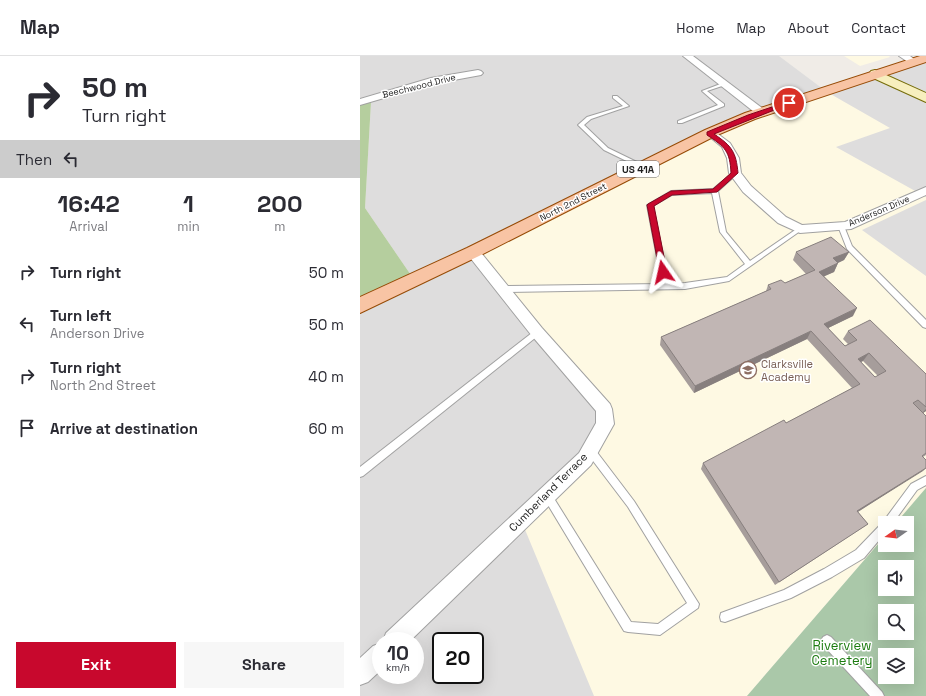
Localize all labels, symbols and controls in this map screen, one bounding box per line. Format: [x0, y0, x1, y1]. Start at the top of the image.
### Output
text: Map [20, 15, 60, 40]
text: Home [676, 19, 714, 37]
text: Map [736, 19, 766, 37]
text: About [788, 19, 829, 37]
text: Contact [851, 19, 906, 37]
text: 50 m [82, 69, 148, 105]
street label: Beechwood Drive [381, 71, 457, 101]
icon: right [16, 72, 68, 124]
pin [772, 86, 806, 120]
icon: arrive [778, 92, 800, 114]
text: Turn right [82, 104, 166, 127]
icon: left [60, 148, 82, 170]
text: Then [16, 150, 52, 169]
road number: US 41A [617, 161, 659, 177]
street label: North 2nd Street [538, 180, 608, 224]
text: 16:42 [57, 188, 120, 219]
text: 1 [183, 188, 194, 219]
text: 200 [257, 188, 302, 219]
street label: Anderson Drive [847, 193, 911, 229]
text: Arrival [69, 218, 108, 235]
text: min [177, 218, 200, 235]
text: m [274, 218, 285, 235]
position arrow [642, 251, 684, 293]
icon: right [16, 261, 38, 283]
text: Turn right [50, 263, 121, 282]
text: 50 m [309, 263, 344, 282]
text: Turn left [50, 306, 112, 325]
icon: left [16, 313, 38, 335]
text: 50 m [309, 315, 344, 334]
text: Anderson Drive [50, 325, 144, 342]
place label: Clarksville Academy [761, 357, 813, 384]
text: Turn right [50, 358, 121, 377]
school or university icon: Clarksville Academy [738, 360, 758, 380]
icon: right [16, 365, 38, 387]
text: 40 m [308, 367, 344, 386]
text: North 2nd Street [50, 377, 156, 394]
icon: arrive [16, 417, 38, 439]
text: Arrive at destination [50, 419, 198, 438]
text: 60 m [308, 419, 344, 438]
street label: Cumberland Terrace [506, 450, 590, 534]
north arrow [878, 516, 914, 552]
map controls [878, 516, 914, 684]
button: sound [878, 560, 914, 596]
button: search [878, 604, 914, 640]
speed limit sign: 20 [432, 632, 484, 684]
park label: Riverview Cemetery [812, 637, 872, 669]
text: 10 [387, 640, 409, 666]
button: Exit [16, 642, 176, 688]
button: Share [184, 642, 344, 688]
button: layers [878, 648, 914, 684]
text: km/h [386, 661, 410, 674]

